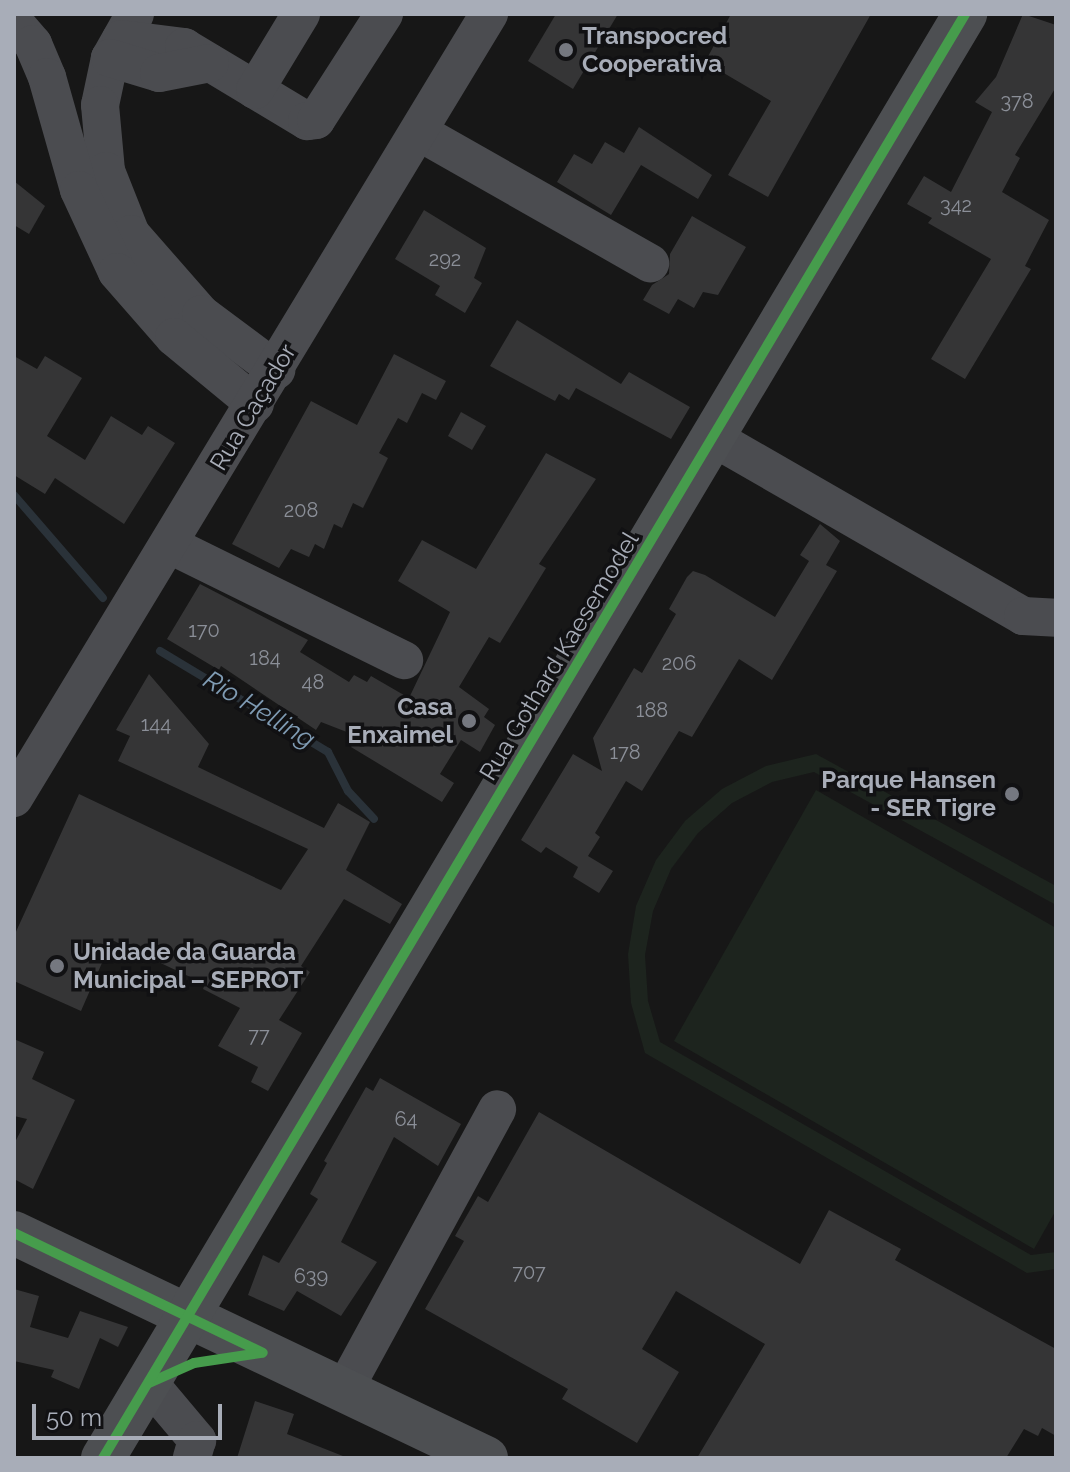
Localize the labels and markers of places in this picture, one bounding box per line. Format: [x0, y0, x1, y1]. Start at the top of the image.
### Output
place label: Transpocred Cooperativa [582, 22, 727, 78]
marker: Transpocred Cooperativa [557, 41, 575, 59]
place label: Casa Enxaimel [347, 693, 453, 749]
marker: Casa Enxaimel [460, 712, 478, 730]
place label: Parque Hansen - SER Tigre [821, 766, 996, 822]
marker: Parque Hansen - SER Tigre [1003, 785, 1021, 803]
place label: Unidade da Guarda Municipal – SEPROT [73, 938, 304, 994]
marker: Unidade da Guarda Municipal – SEPROT [48, 957, 66, 975]

